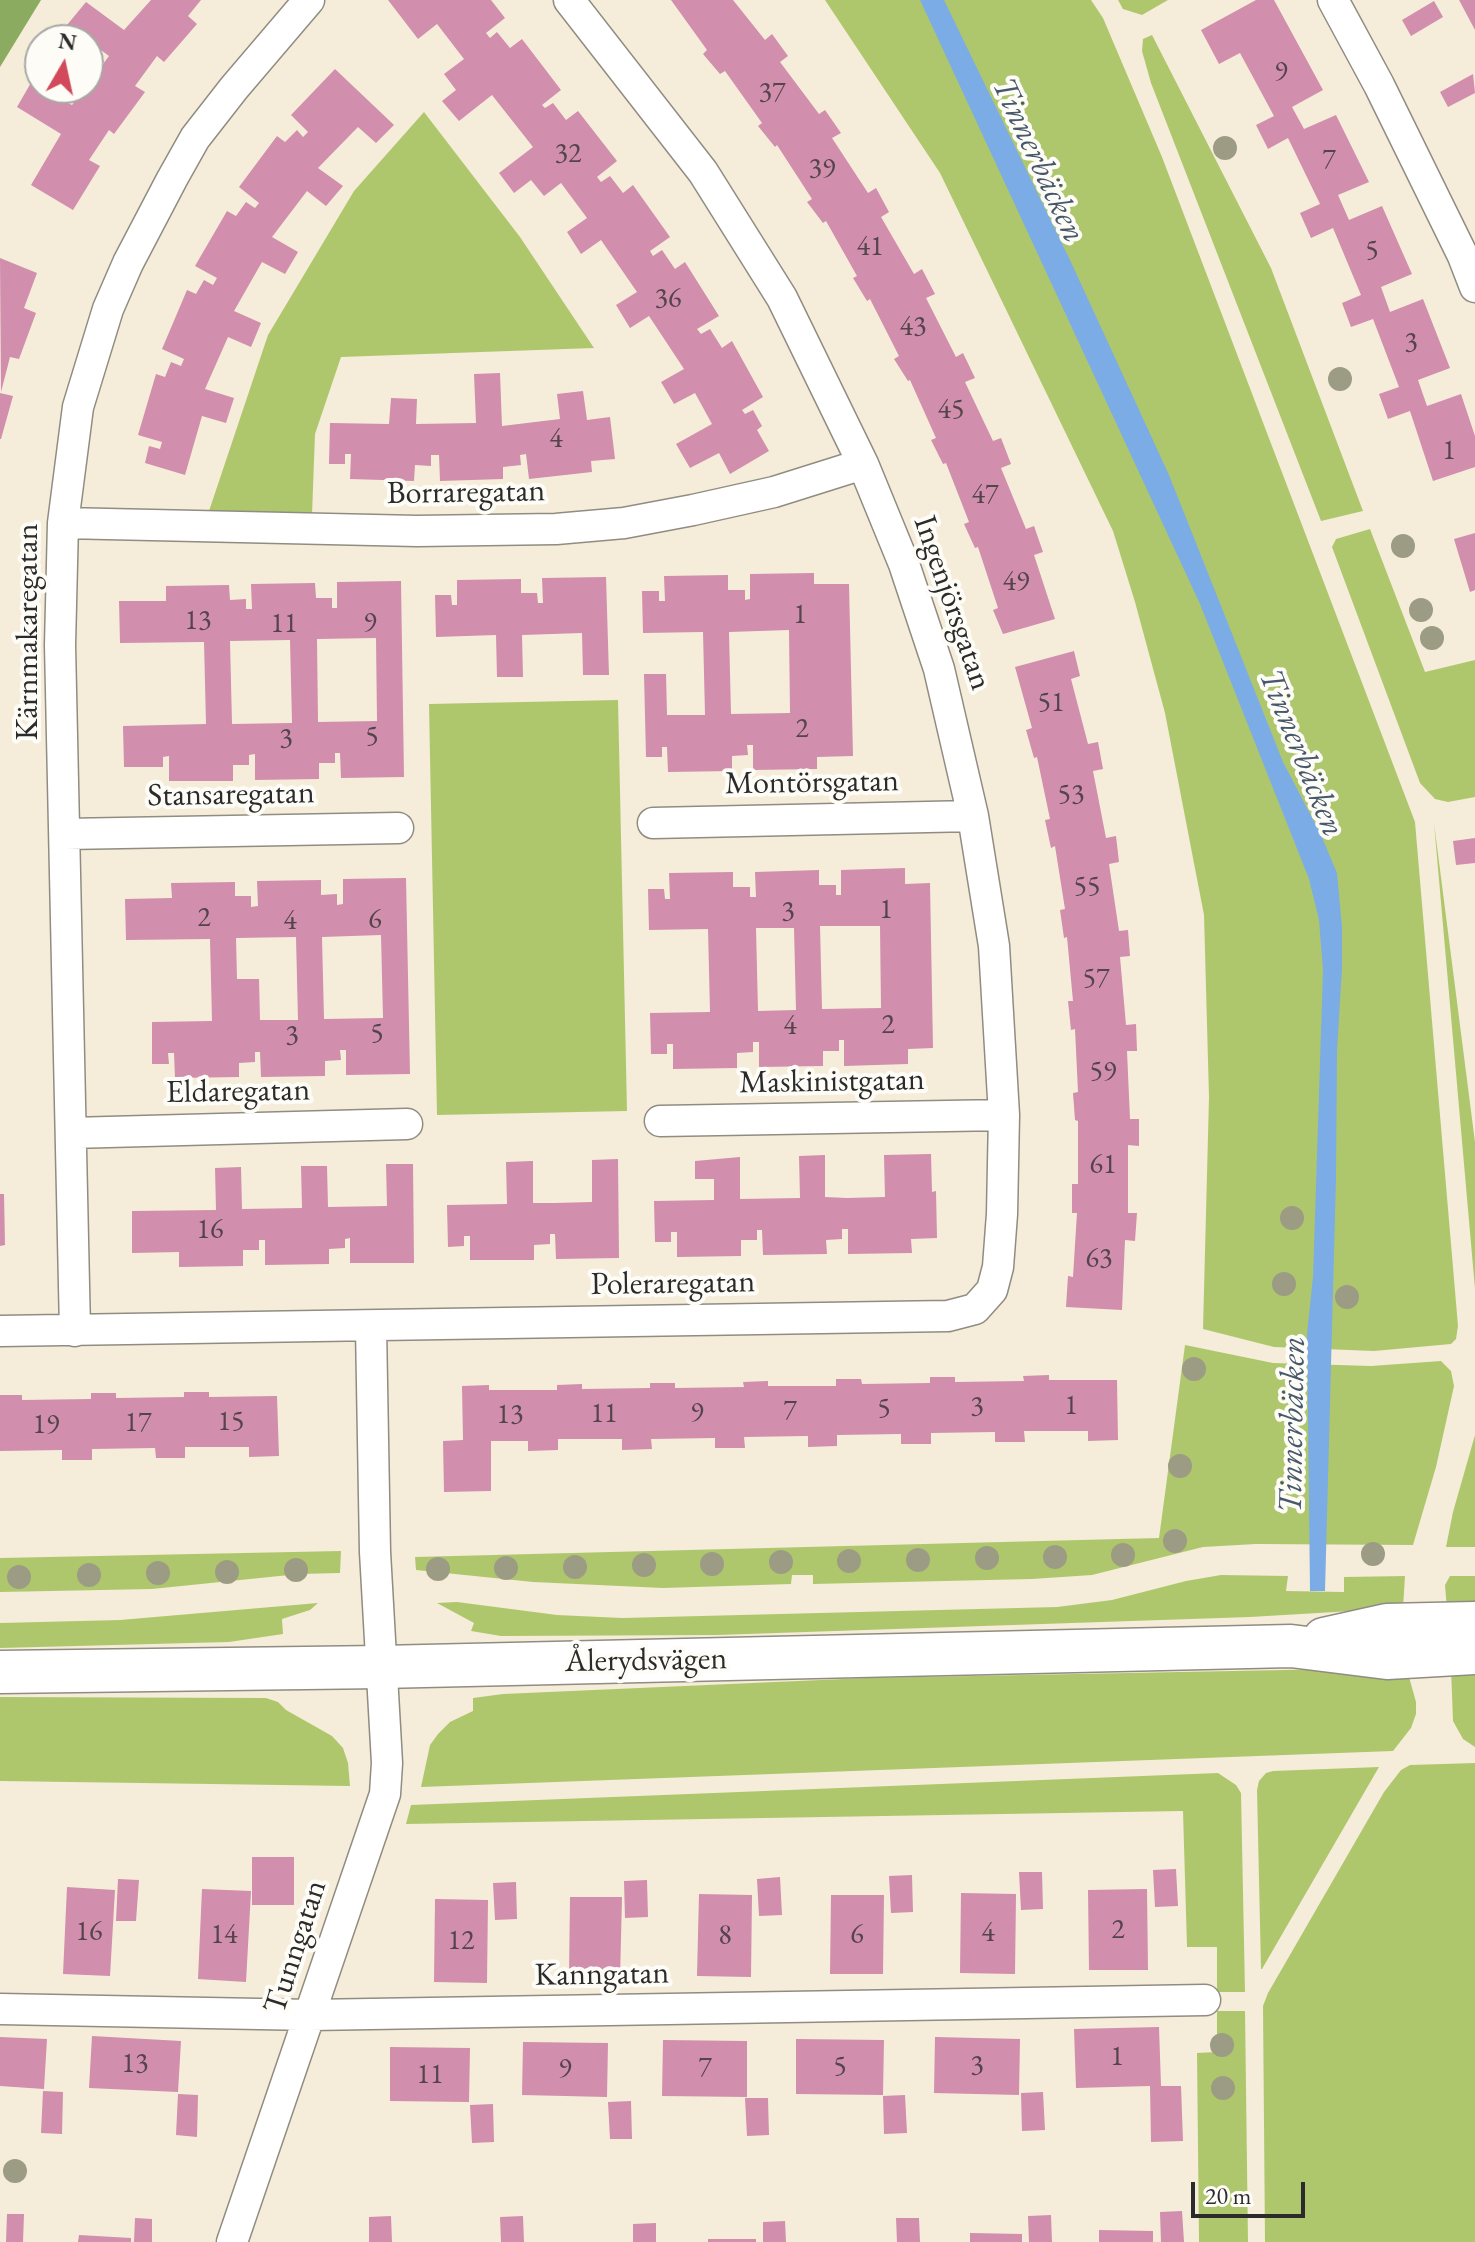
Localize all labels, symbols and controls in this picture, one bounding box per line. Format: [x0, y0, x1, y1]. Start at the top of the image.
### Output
north arrow [24, 24, 104, 104]
text: N [56, 26, 79, 57]
house number: 9 [1274, 55, 1288, 89]
water label: Tinnerbäcken [982, 71, 1094, 249]
house number: 37 [759, 76, 785, 110]
house number: 32 [555, 137, 581, 171]
house number: 7 [1322, 143, 1336, 177]
house number: 39 [809, 152, 835, 186]
house number: 41 [857, 230, 883, 264]
house number: 5 [1365, 234, 1379, 268]
house number: 36 [655, 282, 681, 316]
house number: 43 [900, 310, 926, 344]
house number: 3 [1404, 326, 1418, 360]
house number: 45 [938, 393, 964, 427]
house number: 4 [549, 422, 563, 456]
house number: 1 [1442, 434, 1456, 468]
street label: Borraregatan [387, 472, 545, 514]
house number: 47 [972, 478, 998, 512]
street label: Ingenjörsgatan [904, 511, 1000, 695]
street label: Kärnmakaregatan [9, 523, 47, 741]
house number: 49 [1003, 565, 1029, 599]
house number: 1 [793, 598, 807, 632]
house number: 13 [185, 604, 211, 638]
house number: 9 [363, 606, 377, 640]
house number: 11 [271, 607, 297, 641]
water label: Tinnerbäcken [1249, 663, 1353, 843]
house number: 51 [1038, 686, 1064, 720]
house number: 2 [795, 712, 809, 746]
house number: 5 [365, 720, 379, 754]
house number: 3 [279, 722, 293, 756]
street label: Montörsgatan [725, 762, 899, 804]
street label: Stansaregatan [147, 774, 315, 816]
house number: 53 [1058, 778, 1084, 812]
house number: 55 [1074, 870, 1100, 904]
house number: 1 [879, 893, 893, 927]
house number: 3 [781, 895, 795, 929]
house number: 2 [197, 901, 211, 935]
house number: 6 [368, 903, 382, 937]
house number: 4 [283, 904, 297, 938]
house number: 57 [1083, 962, 1109, 996]
house number: 2 [881, 1008, 895, 1042]
house number: 4 [783, 1009, 797, 1043]
house number: 5 [370, 1017, 384, 1051]
house number: 3 [285, 1019, 299, 1053]
house number: 59 [1090, 1055, 1116, 1089]
street label: Maskinistgatan [739, 1061, 925, 1103]
street label: Eldaregatan [166, 1072, 310, 1112]
house number: 61 [1090, 1148, 1116, 1182]
house number: 16 [197, 1213, 223, 1247]
house number: 63 [1086, 1242, 1112, 1276]
street label: Poleraregatan [590, 1263, 756, 1305]
water label: Tinnerbäcken [1271, 1336, 1315, 1514]
house number: 1 [1064, 1389, 1078, 1423]
house number: 3 [970, 1390, 984, 1424]
house number: 5 [877, 1392, 891, 1426]
house number: 7 [783, 1394, 797, 1428]
house number: 9 [690, 1396, 704, 1430]
house number: 11 [591, 1397, 617, 1431]
house number: 13 [497, 1398, 523, 1432]
house number: 15 [218, 1405, 244, 1439]
house number: 17 [125, 1406, 151, 1440]
house number: 19 [33, 1408, 59, 1442]
street label: Ålerydsvägen [565, 1640, 727, 1682]
street label: Tunngatan [256, 1875, 336, 2019]
house number: 2 [1111, 1913, 1125, 1947]
house number: 16 [76, 1915, 102, 1949]
house number: 4 [981, 1916, 995, 1950]
house number: 14 [211, 1918, 237, 1952]
house number: 6 [850, 1918, 864, 1952]
house number: 8 [718, 1919, 732, 1953]
house number: 12 [448, 1924, 474, 1958]
street label: Kanngatan [534, 1955, 670, 1995]
house number: 1 [1110, 2040, 1124, 2074]
house number: 13 [122, 2047, 148, 2081]
house number: 3 [970, 2049, 984, 2083]
house number: 5 [833, 2050, 847, 2084]
house number: 7 [698, 2051, 712, 2085]
house number: 9 [558, 2052, 572, 2086]
house number: 11 [417, 2058, 443, 2092]
scale bar [1195, 2166, 1309, 2216]
text: 20 m [1205, 2180, 1252, 2211]

